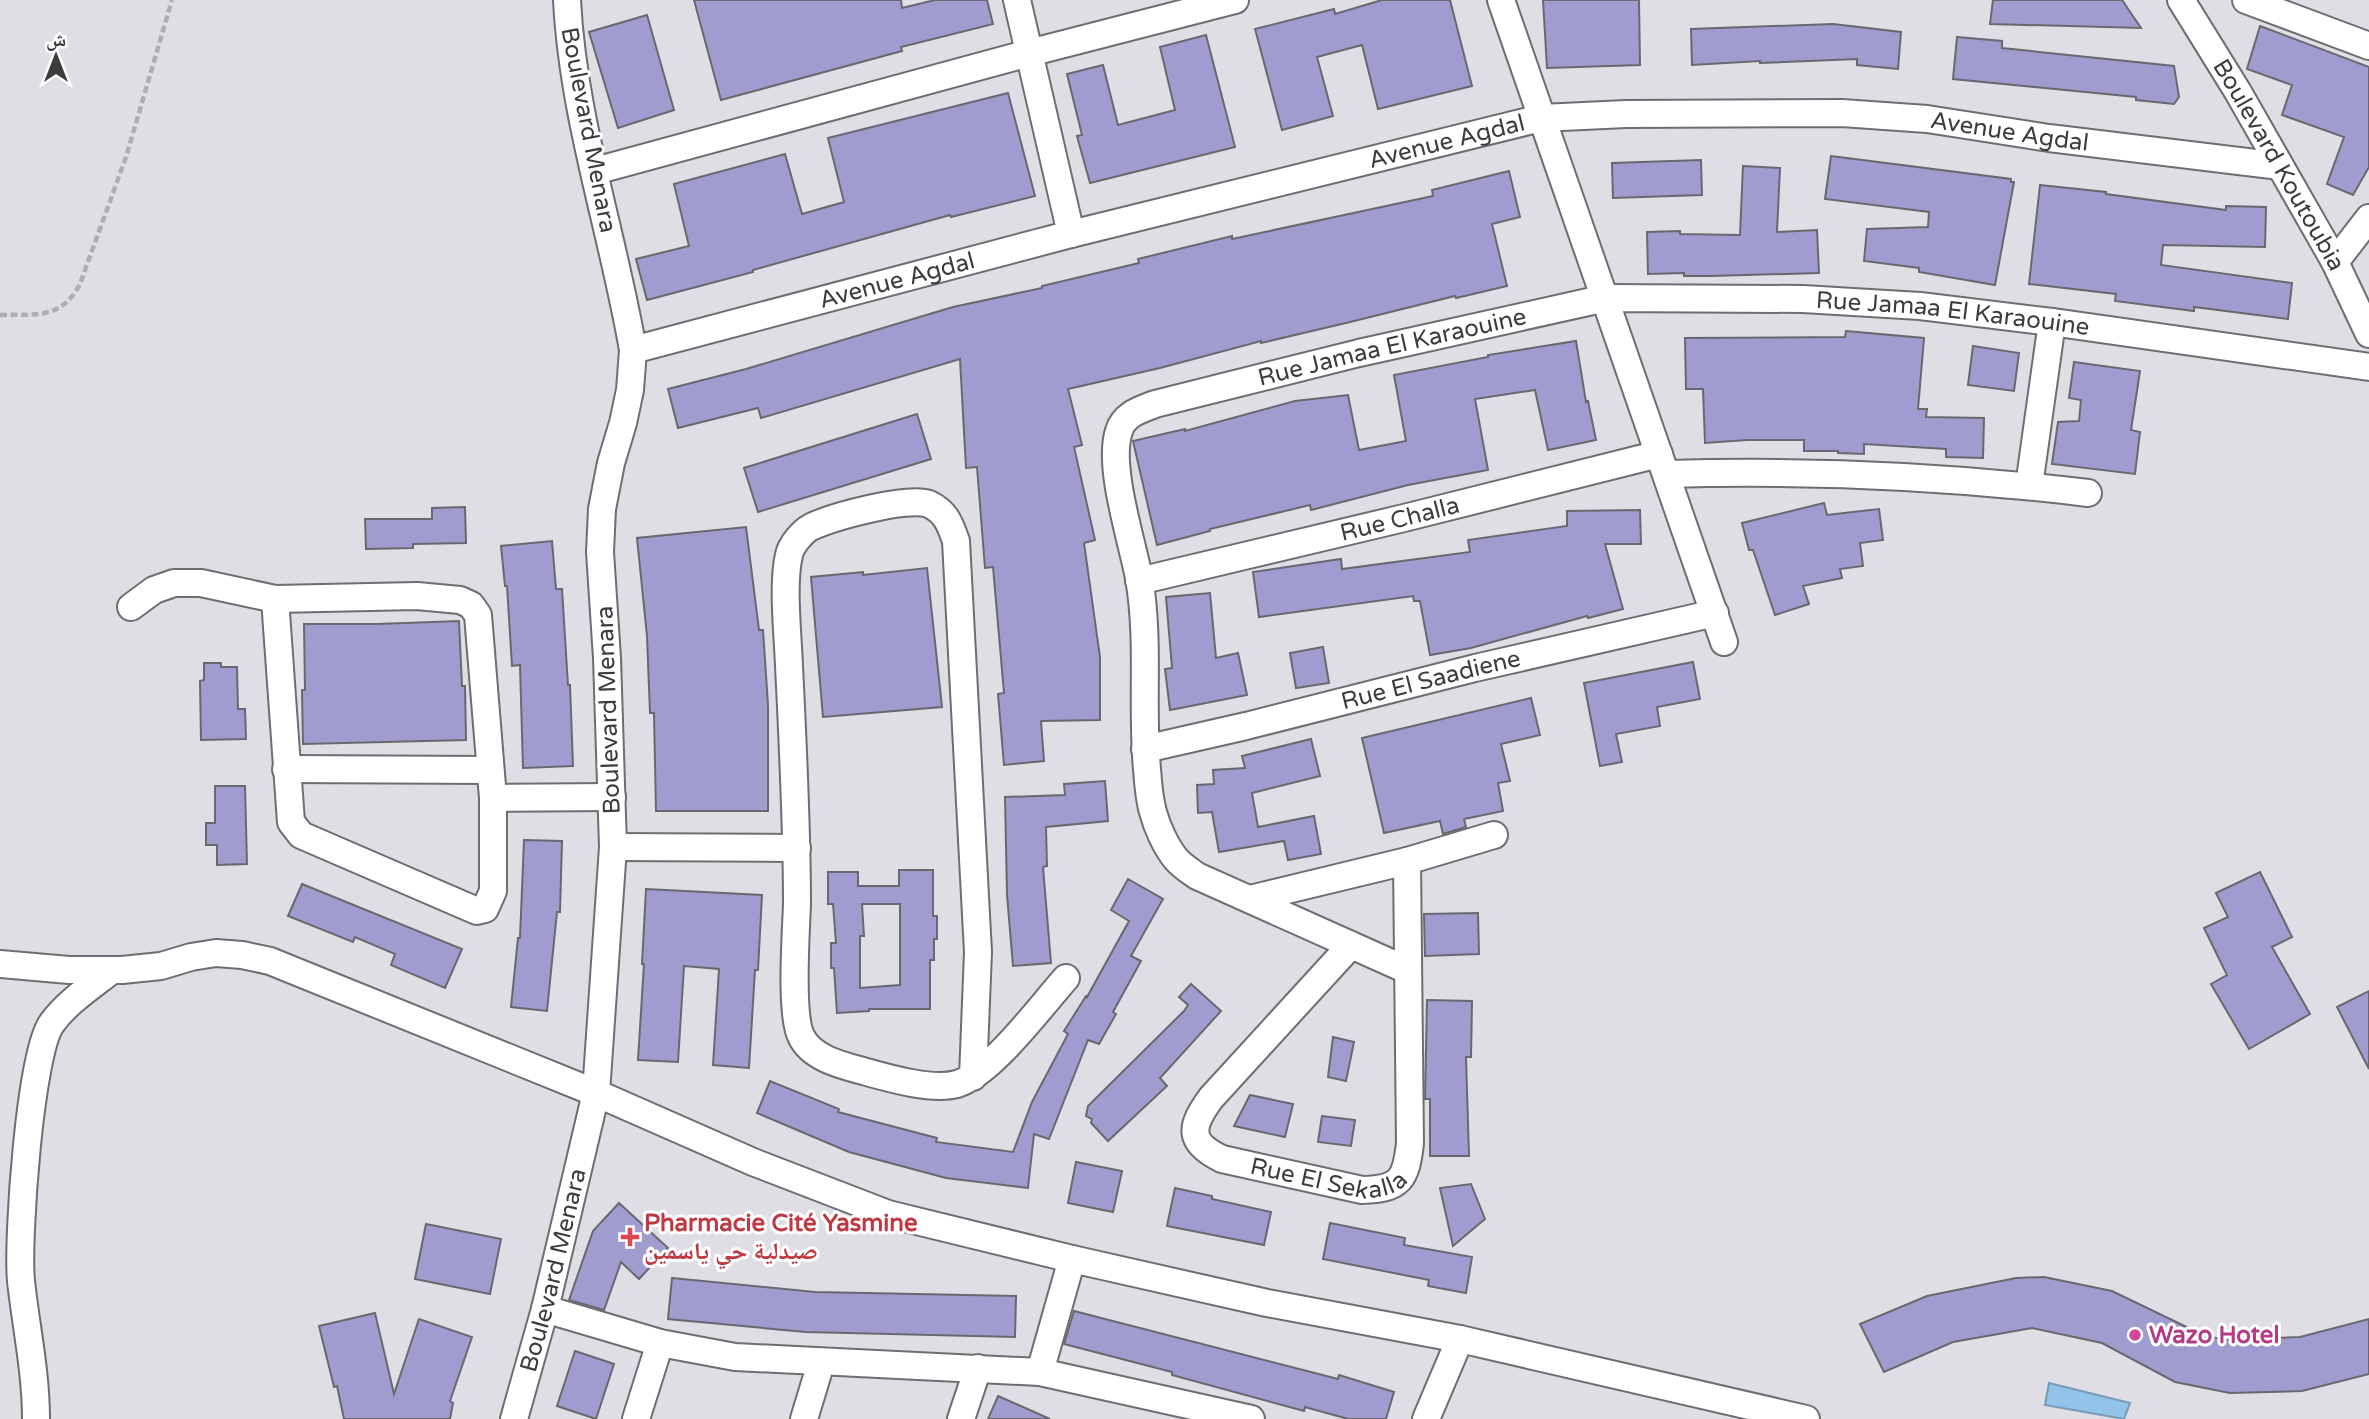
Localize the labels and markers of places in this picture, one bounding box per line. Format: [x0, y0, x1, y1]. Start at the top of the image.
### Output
place label: Pharmacie Cité Yasmine صيدلية حي ياسمين [644, 1209, 918, 1270]
marker: Pharmacie Cité Yasmine صيدلية حي ياسمين [622, 1229, 638, 1245]
place label: Wazo Hotel [2149, 1321, 2279, 1350]
marker: Wazo Hotel [2127, 1327, 2143, 1343]

